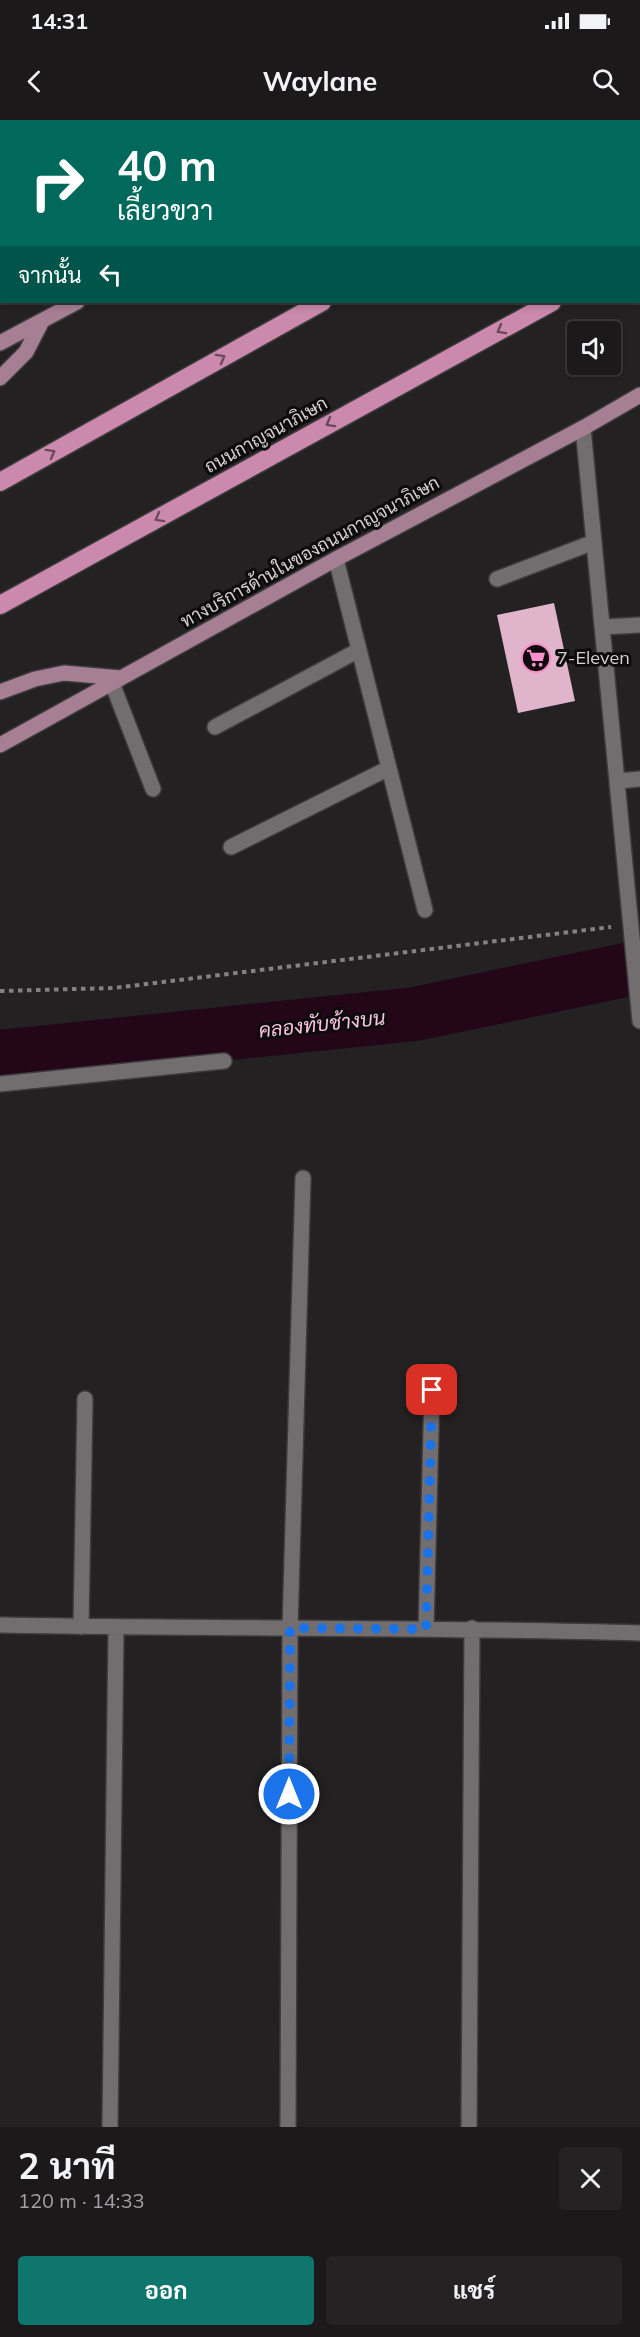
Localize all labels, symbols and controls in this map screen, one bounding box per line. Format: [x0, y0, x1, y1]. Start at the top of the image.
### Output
text: 14:31 [30, 7, 88, 35]
text: Waylane [263, 64, 377, 98]
icon: back [18, 65, 51, 98]
icon: search [589, 65, 622, 98]
text: 40 m [117, 139, 217, 192]
icon: right [18, 144, 96, 222]
text: เลี้ยวขวา [117, 193, 213, 227]
icon: left [94, 258, 127, 291]
text: จากนั้น [18, 261, 82, 289]
map controls [567, 321, 621, 375]
button: sound [567, 321, 621, 375]
one-way arrow [497, 323, 507, 334]
one-way arrow [215, 354, 225, 365]
street label: ถนนกาญจนาภิเษก [200, 391, 331, 478]
one-way arrow [326, 416, 336, 428]
one-way arrow [45, 449, 55, 461]
street label: ทางบริการด้านในของถนนกาญจนาภิเษก [176, 470, 443, 632]
one-way arrow [155, 511, 165, 522]
supermarket icon: 7-Eleven [520, 642, 552, 674]
place label: 7-Eleven [557, 646, 630, 669]
water label: คลองทับช้างบน [257, 1004, 387, 1043]
pin [406, 1364, 457, 1415]
icon: arrive [415, 1373, 448, 1406]
position arrow [257, 1762, 321, 1826]
text: 2 นาที [18, 2143, 116, 2188]
button: close [559, 2147, 622, 2210]
text: 120 m · 14:33 [18, 2188, 144, 2213]
button: ออก [18, 2256, 314, 2325]
button: แชร์ [326, 2256, 622, 2325]

